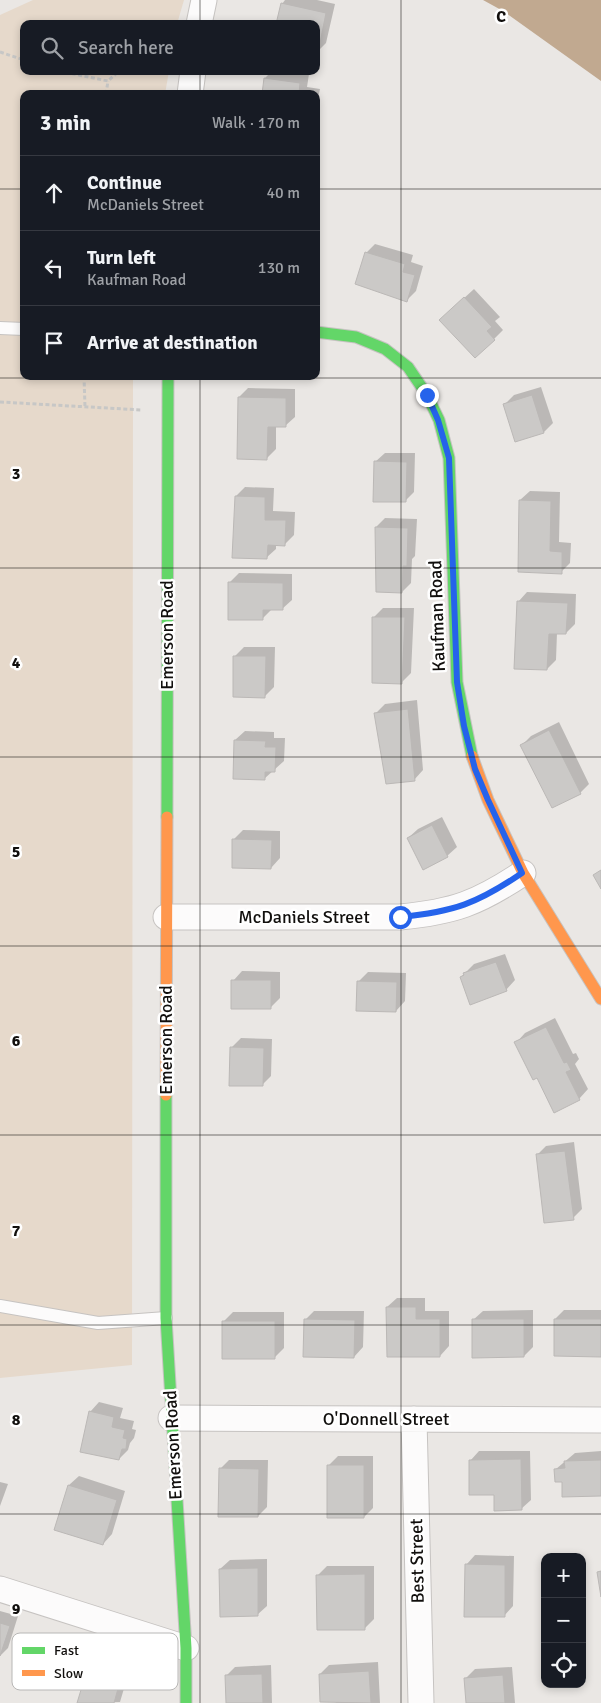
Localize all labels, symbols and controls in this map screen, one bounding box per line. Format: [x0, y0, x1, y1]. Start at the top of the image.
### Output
text: C [496, 7, 506, 27]
search box [20, 20, 320, 75]
icon: search [38, 34, 66, 62]
text: Search here [78, 36, 174, 60]
text: 3 min [40, 110, 91, 136]
text: Walk · 170 m [212, 113, 300, 133]
text: Continue [87, 171, 162, 195]
icon: ahead [40, 179, 68, 207]
text: 40 m [266, 183, 300, 203]
text: McDaniels Street [87, 195, 204, 215]
text: Turn left [87, 246, 156, 270]
icon: left [40, 254, 68, 282]
text: 130 m [258, 258, 300, 278]
text: Kaufman Road [87, 270, 186, 290]
icon: arrive [40, 329, 68, 357]
text: Arrive at destination [87, 331, 258, 355]
route end [416, 384, 439, 407]
text: 3 [12, 464, 20, 484]
street label: Kaufman Road [424, 560, 450, 672]
street label: Emerson Road [156, 580, 178, 690]
text: 4 [12, 653, 21, 673]
text: 5 [12, 842, 20, 862]
street label: McDaniels Street [238, 906, 370, 928]
route start [389, 906, 412, 929]
street label: Emerson Road [155, 985, 177, 1095]
text: 6 [12, 1031, 21, 1051]
text: 7 [12, 1221, 21, 1241]
street label: Emerson Road [159, 1390, 187, 1500]
street label: O'Donnell Street [323, 1408, 449, 1430]
text: 8 [12, 1410, 21, 1430]
street label: Best Street [405, 1518, 429, 1604]
map controls [541, 1553, 586, 1688]
button: + [541, 1553, 586, 1598]
button: − [541, 1598, 586, 1643]
text: 9 [12, 1599, 21, 1619]
legend [12, 1633, 178, 1690]
text: Fast [54, 1642, 79, 1659]
button: locate [541, 1643, 586, 1688]
text: Slow [54, 1665, 83, 1682]

